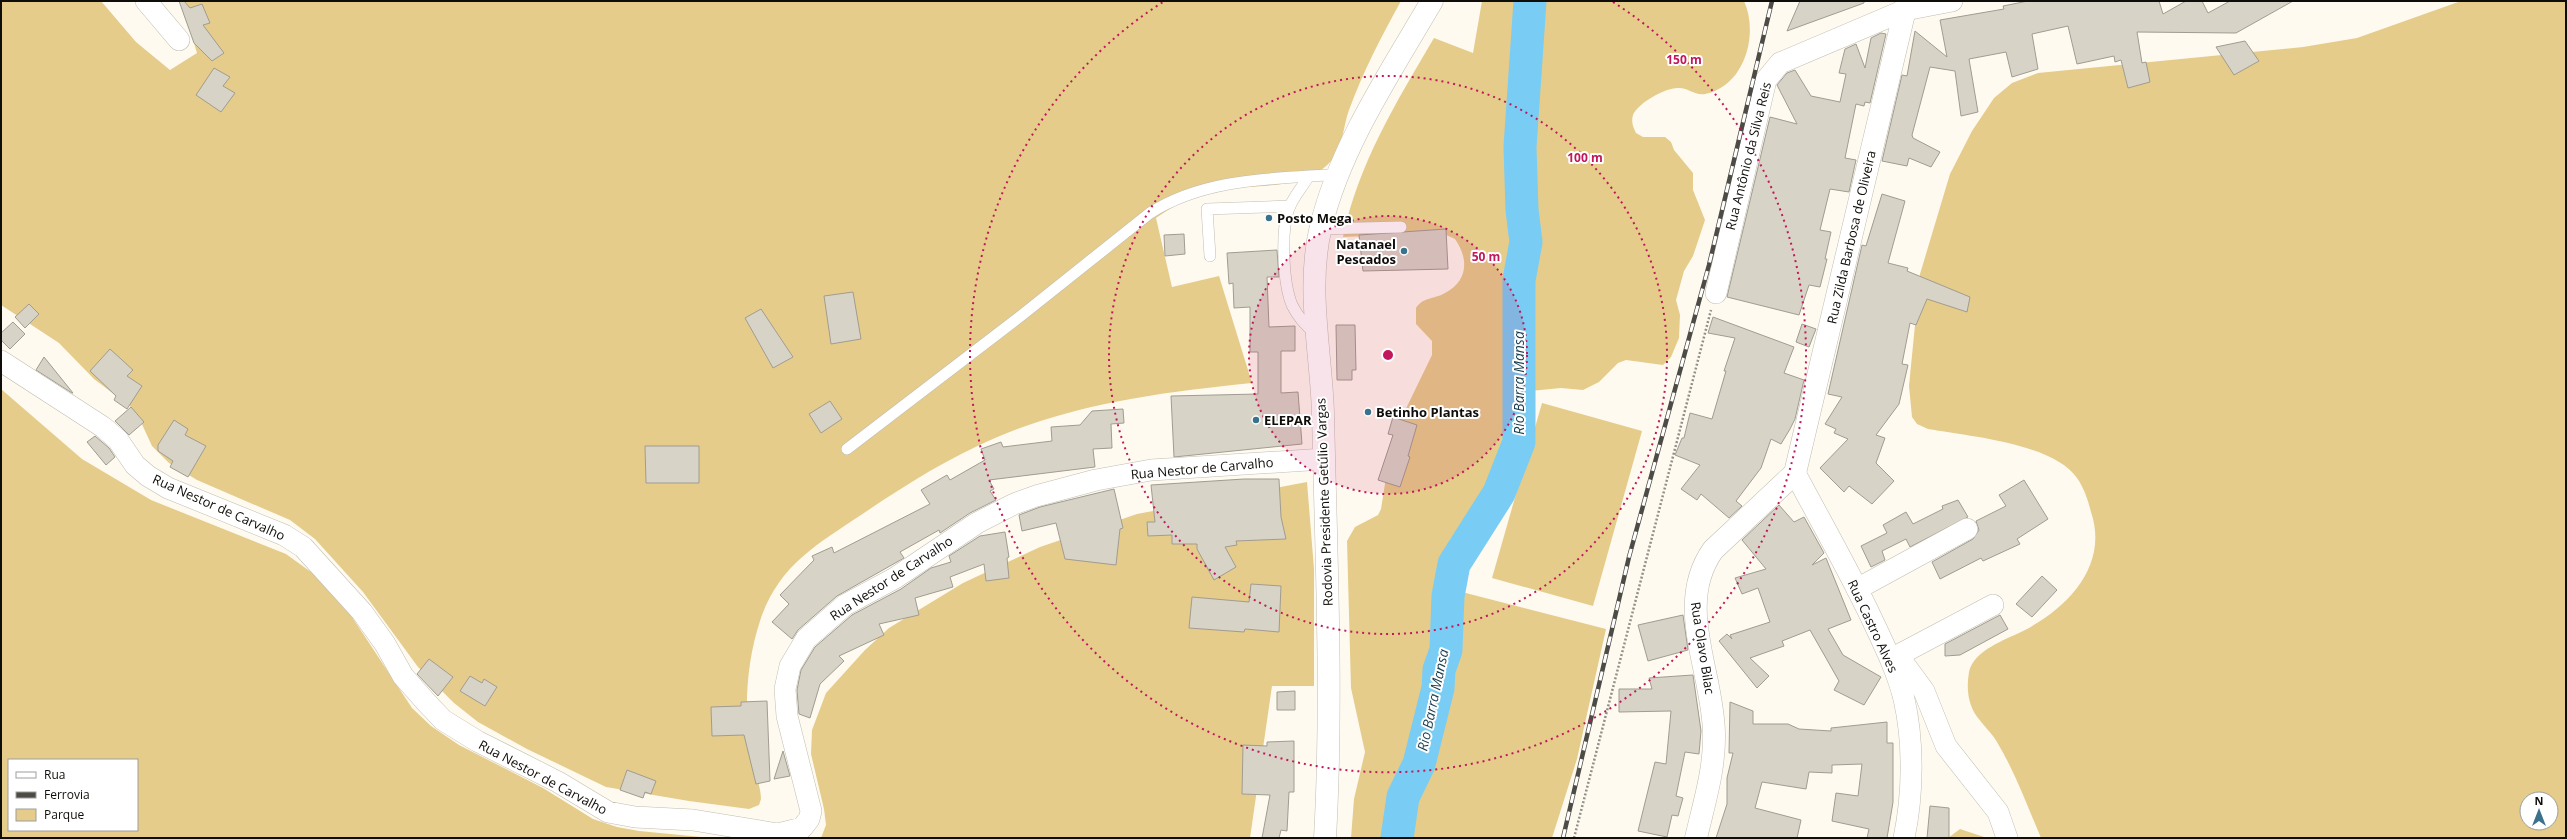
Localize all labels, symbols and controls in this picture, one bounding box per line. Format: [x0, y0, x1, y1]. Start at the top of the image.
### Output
text: 150 m [1666, 51, 1702, 68]
street label: Rua Antônio da Silva Reis [1721, 80, 1775, 232]
street label: Rua Zilda Barbosa de Oliveira [1822, 148, 1880, 326]
text: 100 m [1567, 149, 1603, 166]
place label: Posto Mega [1277, 209, 1352, 227]
marker: Posto Mega [1264, 213, 1274, 223]
place label: Natanael Pescados [1336, 235, 1396, 268]
marker: Natanael Pescados [1399, 246, 1409, 256]
text: 50 m [1472, 248, 1500, 265]
water label: Rio Barra Mansa [1509, 331, 1528, 435]
centre of rings [1381, 348, 1395, 362]
street label: Rodovia Presidente Getúlio Vargas [1311, 398, 1337, 606]
place label: Betinho Plantas [1376, 403, 1479, 421]
marker: Betinho Plantas [1363, 407, 1373, 417]
place label: ELEPAR [1264, 411, 1312, 429]
marker: ELEPAR [1251, 415, 1261, 425]
street label: Rua Nestor de Carvalho [1130, 453, 1274, 483]
street label: Rua Nestor de Carvalho [150, 470, 288, 544]
street label: Rua Nestor de Carvalho [826, 531, 956, 625]
street label: Rua Castro Alves [1844, 576, 1902, 676]
street label: Rua Olavo Bilac [1687, 601, 1719, 695]
water label: Rio Barra Mansa [1412, 647, 1453, 753]
street label: Rua Nestor de Carvalho [476, 735, 611, 819]
legend [8, 759, 138, 831]
text: Rua [44, 766, 65, 783]
text: Ferrovia [44, 786, 90, 803]
north arrow [2519, 791, 2559, 831]
text: N [2535, 793, 2543, 808]
text: Parque [44, 806, 84, 823]

